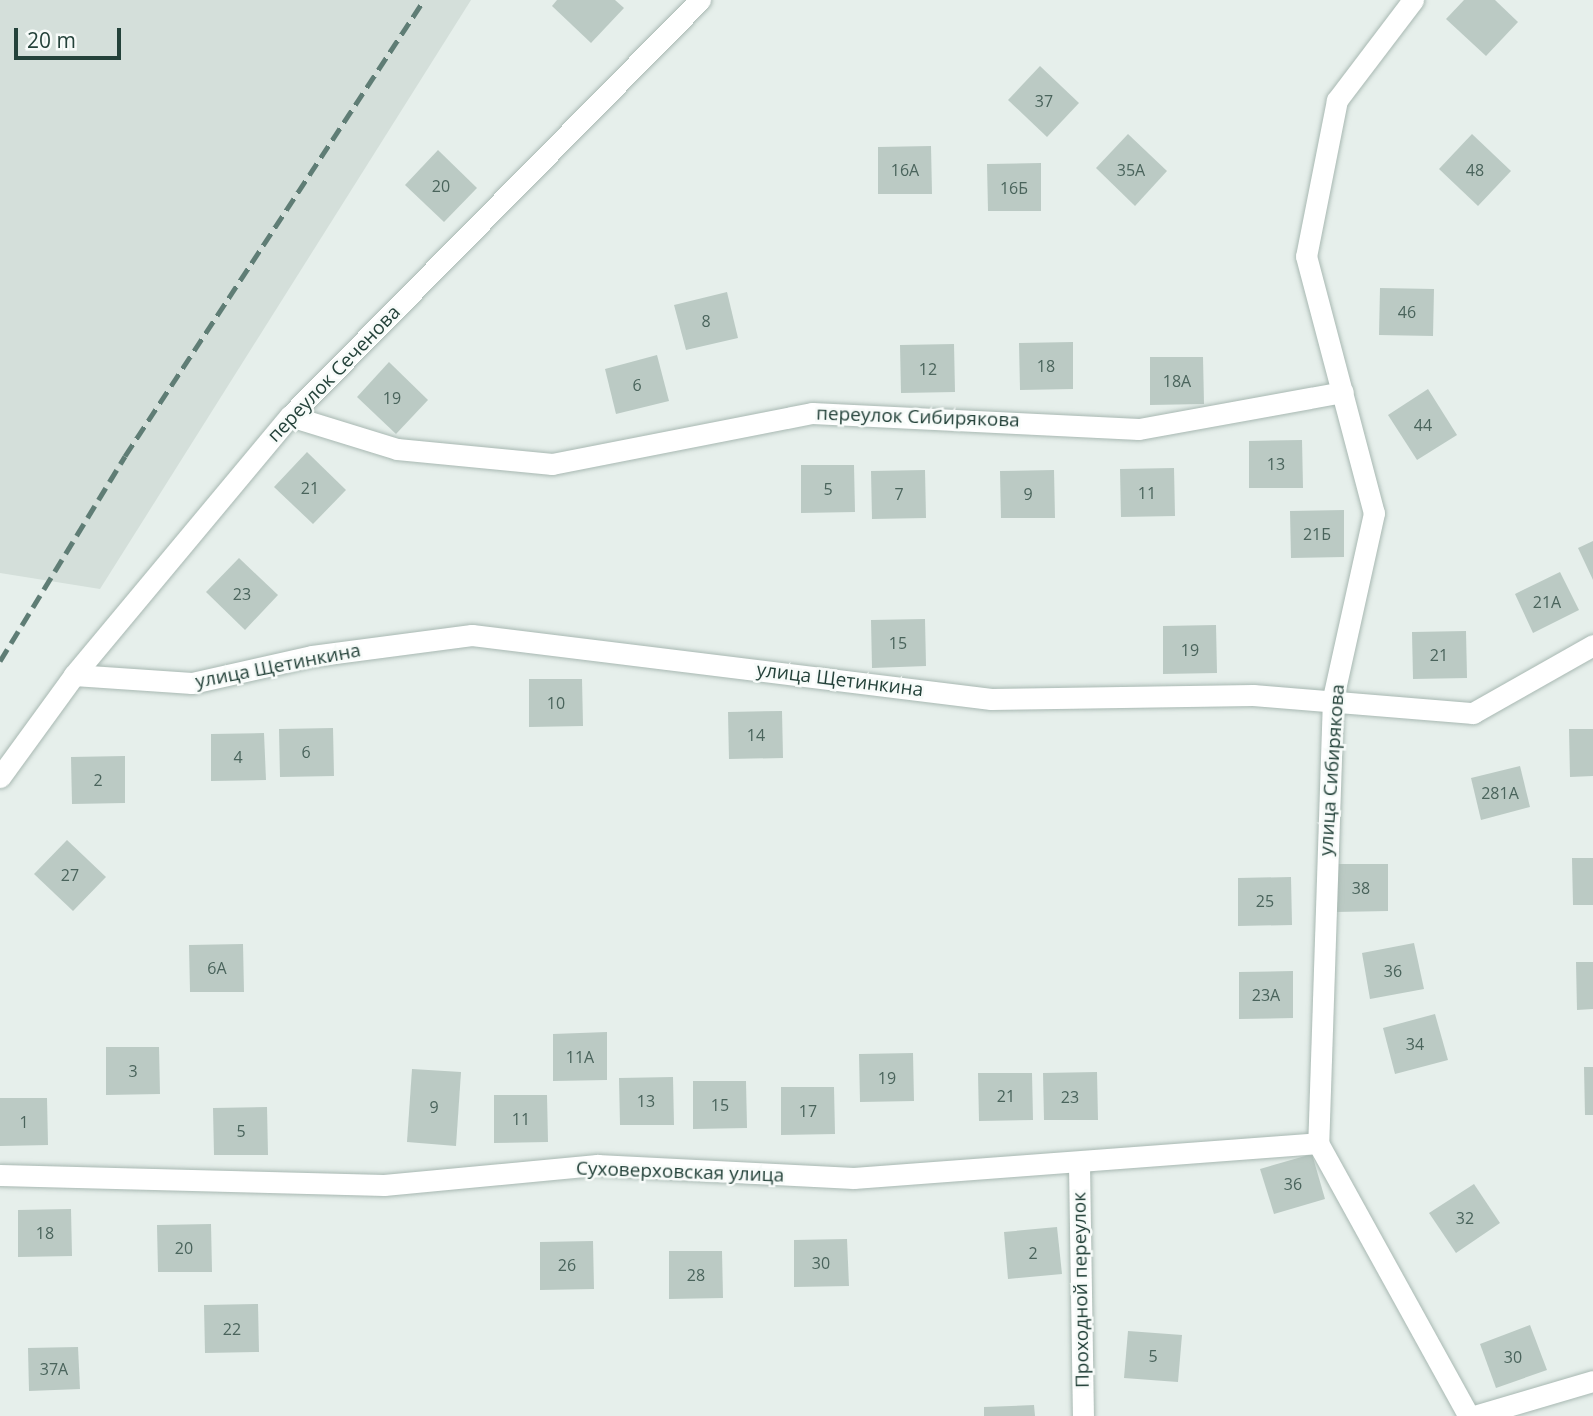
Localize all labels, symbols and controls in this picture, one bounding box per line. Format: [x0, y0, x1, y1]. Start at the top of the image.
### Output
scale bar [18, 14, 124, 58]
text: 20 m [27, 26, 76, 54]
house number: 37 [1035, 91, 1053, 111]
house number: 16А [891, 160, 919, 180]
house number: 35А [1117, 160, 1145, 180]
house number: 48 [1466, 160, 1484, 180]
house number: 20 [432, 176, 450, 196]
house number: 16Б [1000, 178, 1028, 198]
street label: переулок Сеченова [263, 301, 405, 447]
house number: 46 [1398, 302, 1416, 322]
house number: 8 [701, 311, 711, 331]
house number: 18 [1037, 356, 1055, 376]
house number: 12 [919, 359, 937, 379]
house number: 18А [1163, 371, 1191, 391]
house number: 6 [632, 375, 642, 395]
house number: 19 [383, 388, 401, 408]
street label: переулок Сибирякова [816, 402, 1020, 432]
house number: 44 [1414, 415, 1432, 435]
house number: 13 [1267, 454, 1285, 474]
house number: 21 [301, 478, 319, 498]
house number: 5 [823, 479, 833, 499]
house number: 11 [1138, 483, 1156, 503]
house number: 7 [894, 484, 904, 504]
house number: 9 [1023, 484, 1033, 504]
house number: 21Б [1303, 524, 1331, 544]
house number: 23 [233, 584, 251, 604]
house number: 21А [1533, 592, 1561, 612]
house number: 15 [889, 633, 907, 653]
street label: улица Щетинкина [193, 639, 363, 693]
house number: 19 [1181, 640, 1199, 660]
house number: 21 [1430, 645, 1448, 665]
street label: улица Щетинкина [755, 658, 925, 702]
street label: улица Сибирякова [1315, 683, 1349, 857]
house number: 10 [547, 693, 565, 713]
house number: 14 [747, 725, 765, 745]
house number: 6 [301, 742, 311, 762]
house number: 4 [233, 747, 243, 767]
house number: 2 [93, 770, 103, 790]
house number: 281А [1481, 783, 1519, 803]
house number: 27 [61, 865, 79, 885]
house number: 38 [1352, 878, 1370, 898]
house number: 25 [1256, 891, 1274, 911]
house number: 6А [207, 958, 227, 978]
house number: 36 [1384, 961, 1402, 981]
house number: 23А [1252, 985, 1280, 1005]
house number: 34 [1406, 1034, 1424, 1054]
house number: 11А [566, 1047, 594, 1067]
house number: 3 [128, 1061, 138, 1081]
house number: 19 [878, 1068, 896, 1088]
house number: 21 [997, 1086, 1015, 1106]
house number: 23 [1061, 1087, 1079, 1107]
house number: 13 [637, 1091, 655, 1111]
house number: 15 [711, 1095, 729, 1115]
house number: 9 [429, 1097, 439, 1117]
house number: 17 [799, 1101, 817, 1121]
house number: 11 [512, 1109, 530, 1129]
house number: 1 [19, 1112, 29, 1132]
house number: 5 [236, 1121, 246, 1141]
street label: Суховерховская улица [576, 1157, 784, 1187]
house number: 36 [1284, 1174, 1302, 1194]
street label: Проходной переулок [1068, 1192, 1094, 1388]
house number: 32 [1456, 1208, 1474, 1228]
house number: 18 [36, 1223, 54, 1243]
house number: 20 [175, 1238, 193, 1258]
house number: 2 [1028, 1243, 1038, 1263]
house number: 30 [812, 1253, 830, 1273]
house number: 26 [558, 1255, 576, 1275]
house number: 28 [687, 1265, 705, 1285]
house number: 22 [223, 1319, 241, 1339]
house number: 5 [1148, 1346, 1158, 1366]
house number: 30 [1504, 1347, 1522, 1367]
house number: 37А [40, 1359, 68, 1379]

